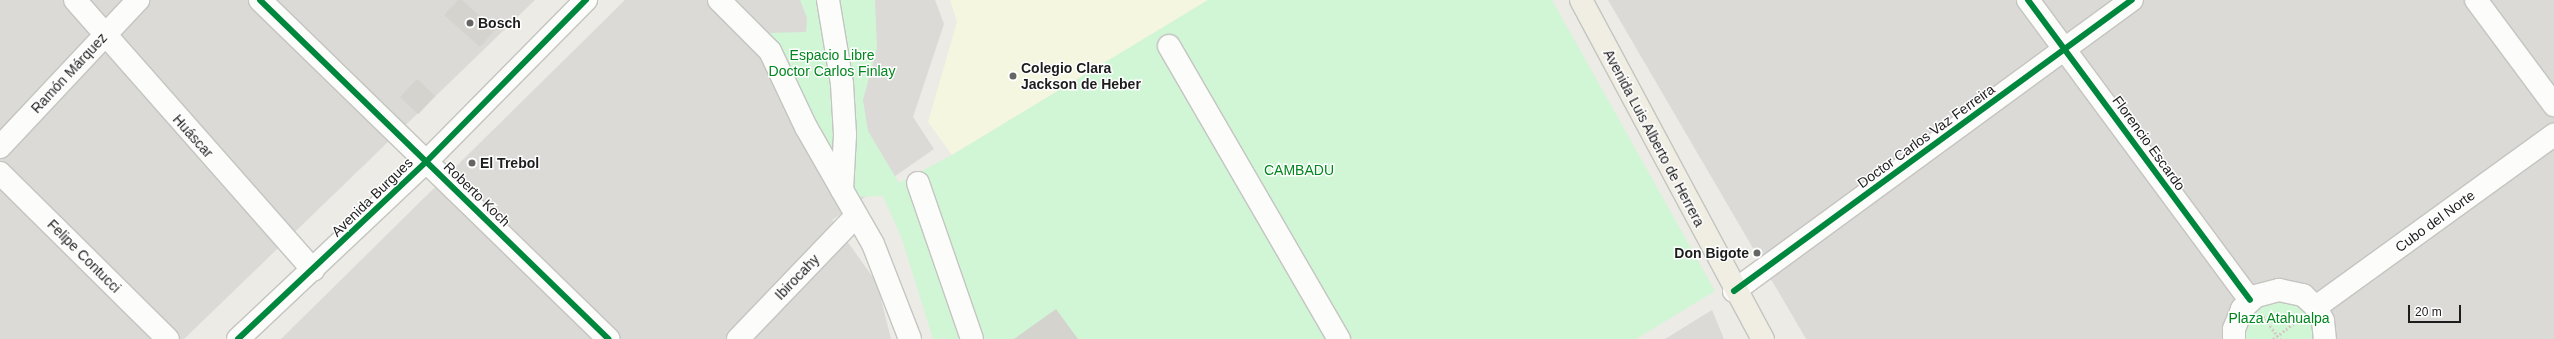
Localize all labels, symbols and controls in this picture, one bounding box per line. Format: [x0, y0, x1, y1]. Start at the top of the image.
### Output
place label: Bosch [478, 15, 521, 31]
marker: Bosch [465, 18, 475, 28]
street label: Ramón Márquez [28, 29, 110, 117]
street label: Avenida Luis Alberto de Herrera [1600, 46, 1708, 230]
park label: Espacio Libre Doctor Carlos Finlay [769, 47, 895, 80]
place label: Colegio Clara Jackson de Heber [1021, 60, 1141, 92]
marker: Colegio Clara Jackson de Heber [1008, 71, 1018, 81]
street label: Doctor Carlos Vaz Ferreira [1854, 81, 1998, 191]
street label: Florencio Escardo [2109, 92, 2189, 194]
street label: Huáscar [169, 111, 217, 161]
street label: Avenida Burgues [328, 154, 416, 240]
place label: El Trebol [480, 155, 539, 171]
street label: Roberto Koch [440, 158, 514, 230]
marker: El Trebol [467, 158, 477, 168]
park label: CAMBADU [1264, 162, 1334, 178]
street label: Cubo del Norte [2392, 187, 2478, 255]
street label: Felipe Contucci [44, 216, 124, 296]
place label: Don Bigote [1674, 245, 1749, 261]
marker: Don Bigote [1752, 248, 1762, 258]
street label: Ibirocahy [771, 251, 823, 303]
scale bar [2410, 297, 2463, 323]
text: 20 m [2415, 305, 2442, 319]
park label: Plaza Atahualpa [2228, 310, 2330, 326]

